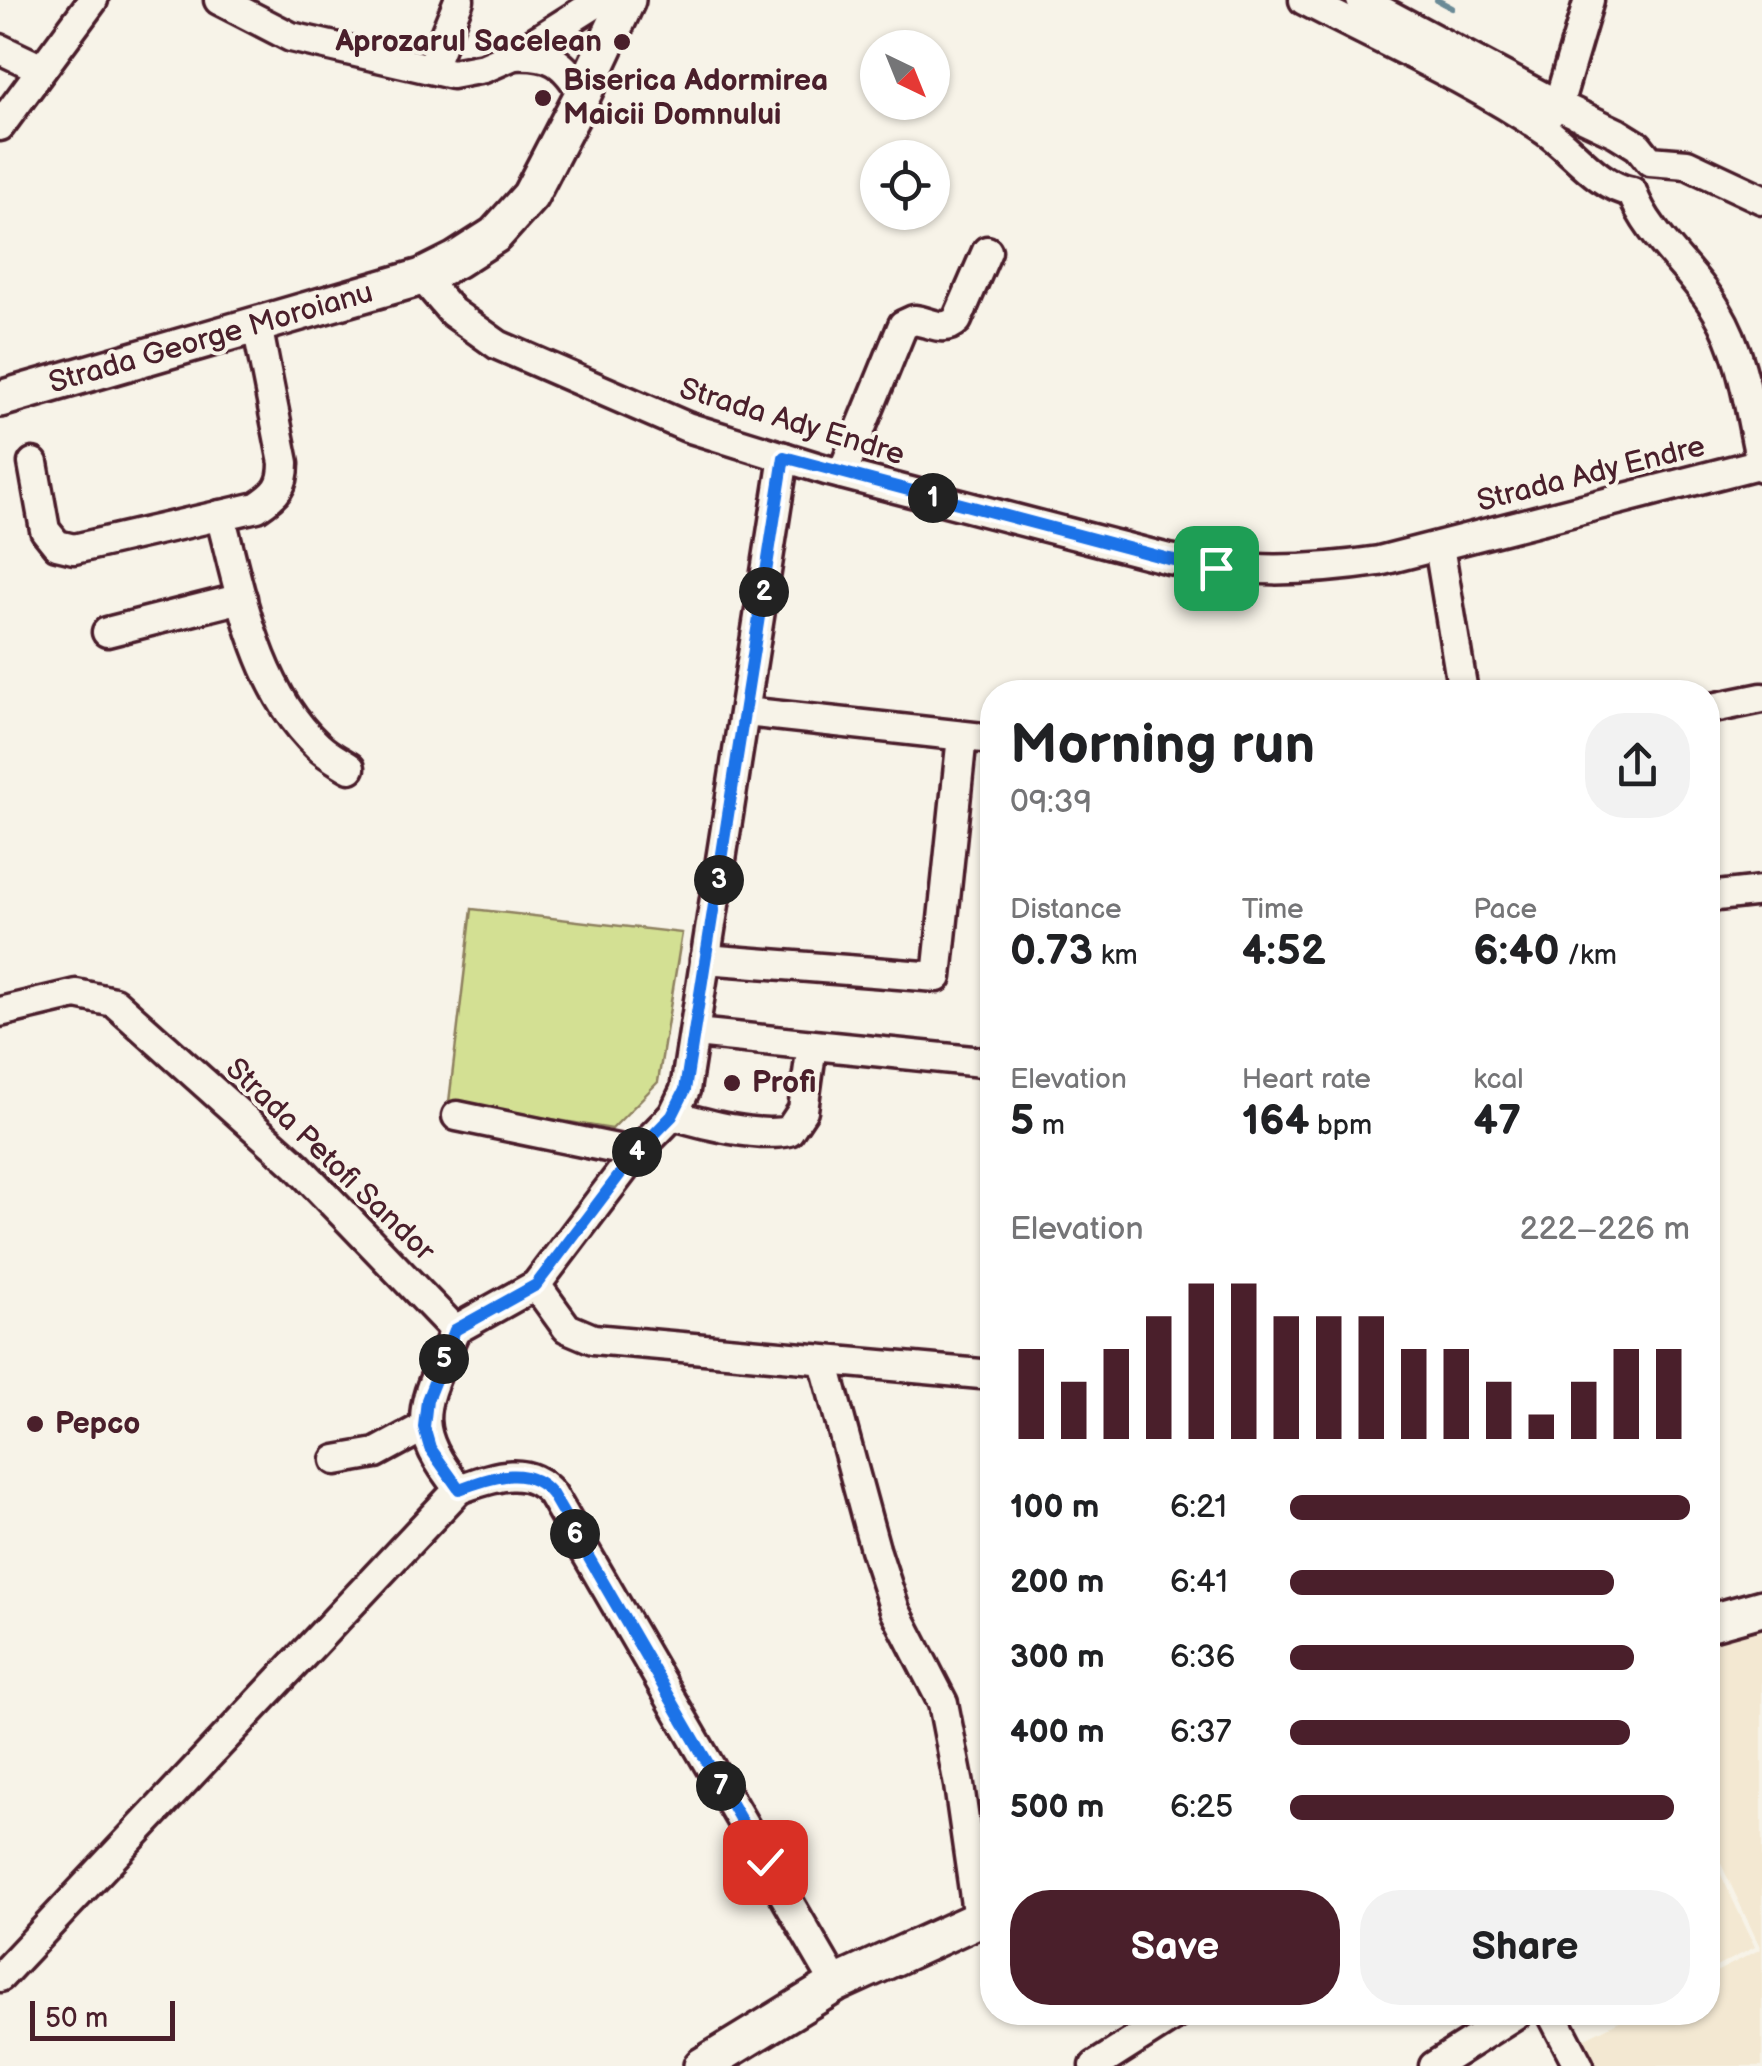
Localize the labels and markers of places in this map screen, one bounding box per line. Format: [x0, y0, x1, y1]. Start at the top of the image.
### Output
place label: Aprozarul Sacelean [335, 24, 602, 60]
marker: Aprozarul Sacelean [611, 31, 633, 53]
place label: Biserica Adormirea Maicii Domnului [563, 63, 828, 133]
marker: Biserica Adormirea Maicii Domnului [532, 87, 554, 109]
pin: 1 [908, 473, 958, 523]
pin [1174, 526, 1259, 611]
pin: 2 [739, 567, 789, 617]
pin: 3 [694, 855, 744, 905]
place label: Profi [752, 1065, 816, 1101]
marker: Profi [721, 1072, 743, 1094]
pin: 4 [612, 1127, 662, 1177]
pin: 5 [419, 1334, 469, 1384]
place label: Pepco [55, 1406, 140, 1442]
marker: Pepco [24, 1413, 46, 1435]
pin: 6 [550, 1509, 600, 1559]
pin: 7 [696, 1761, 746, 1811]
pin [723, 1820, 808, 1905]

